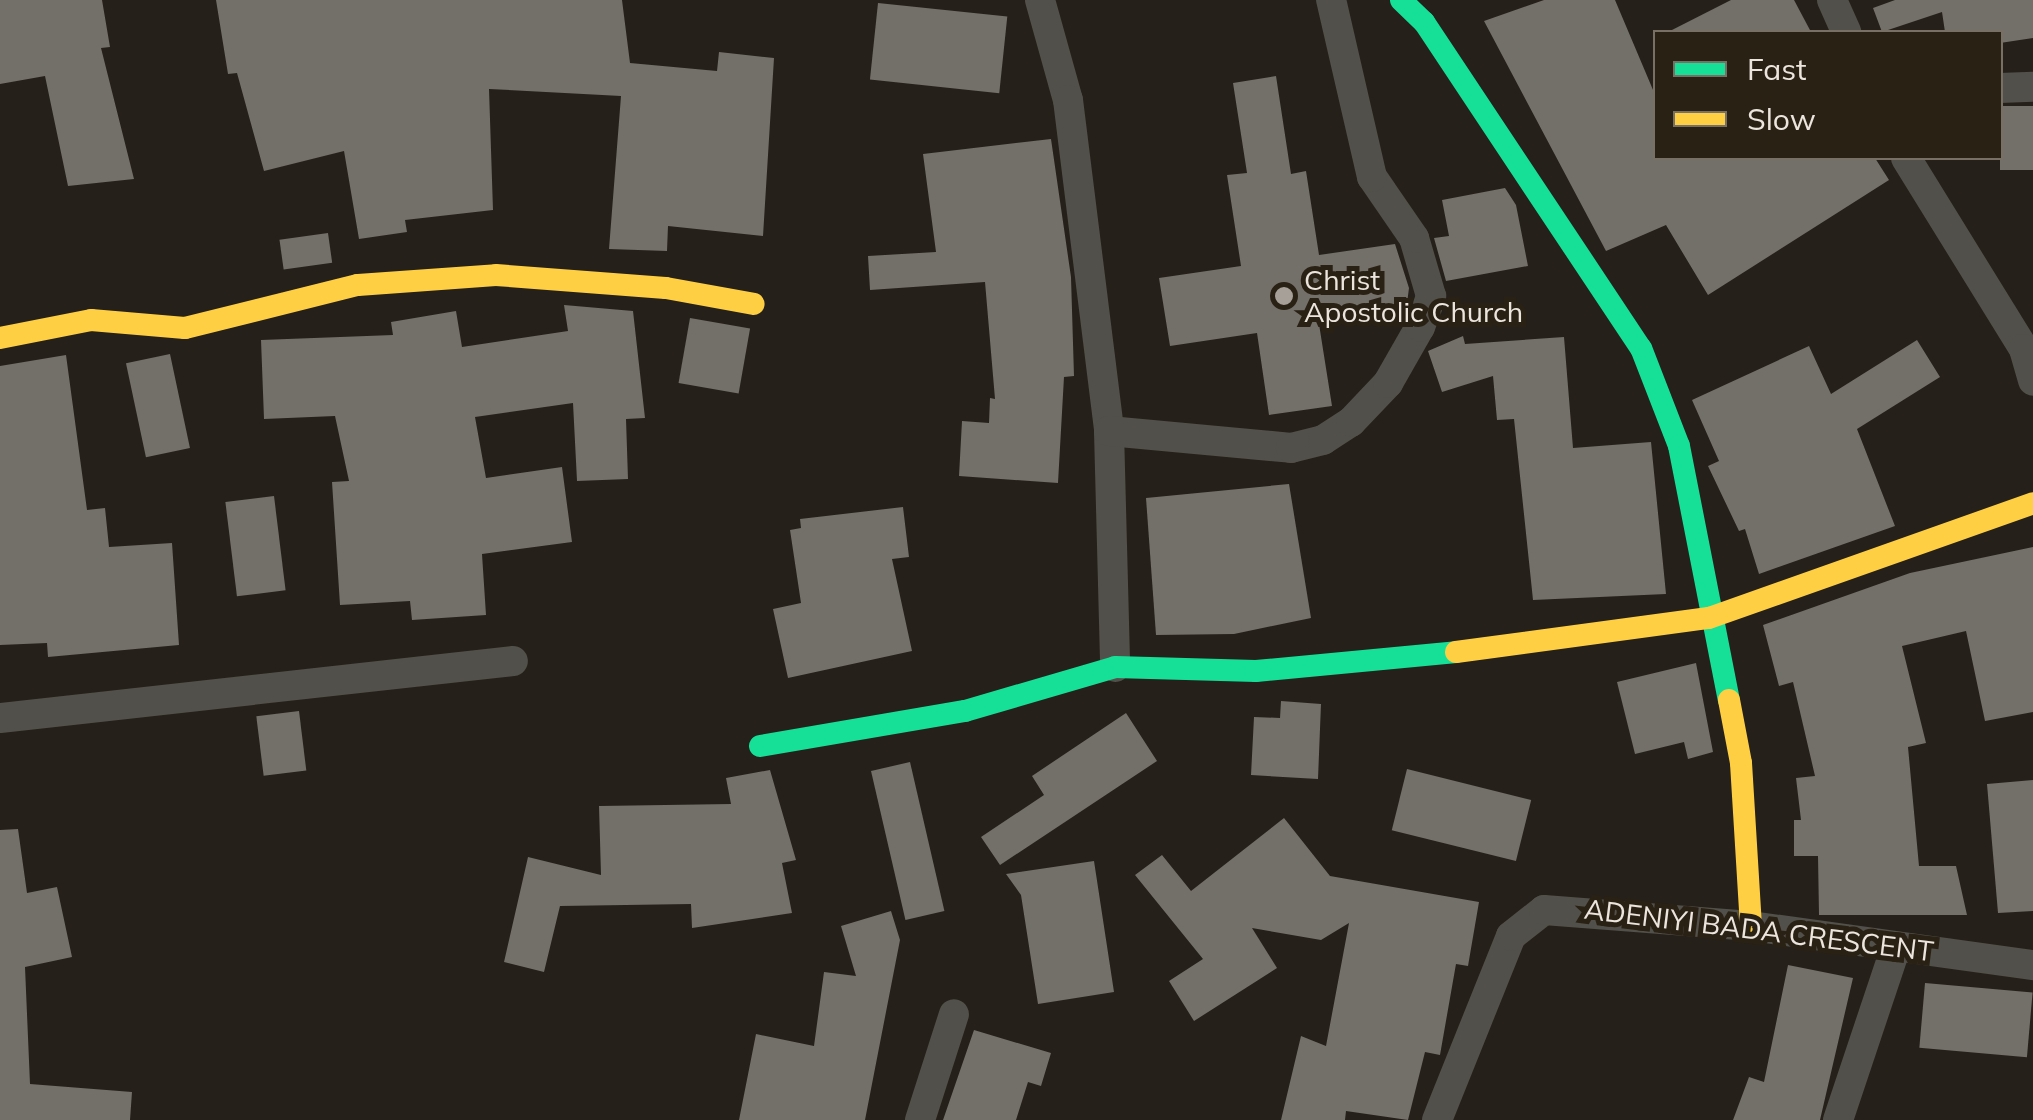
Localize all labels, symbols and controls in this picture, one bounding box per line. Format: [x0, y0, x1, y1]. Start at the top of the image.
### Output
legend [1653, 30, 2003, 160]
text: Fast [1747, 50, 1807, 88]
text: Slow [1747, 100, 1816, 138]
place label: Christ Apostolic Church [1304, 263, 1523, 329]
marker: Christ Apostolic Church [1273, 285, 1295, 307]
street label: ADENIYI BADA CRESCENT [1582, 892, 1936, 968]

